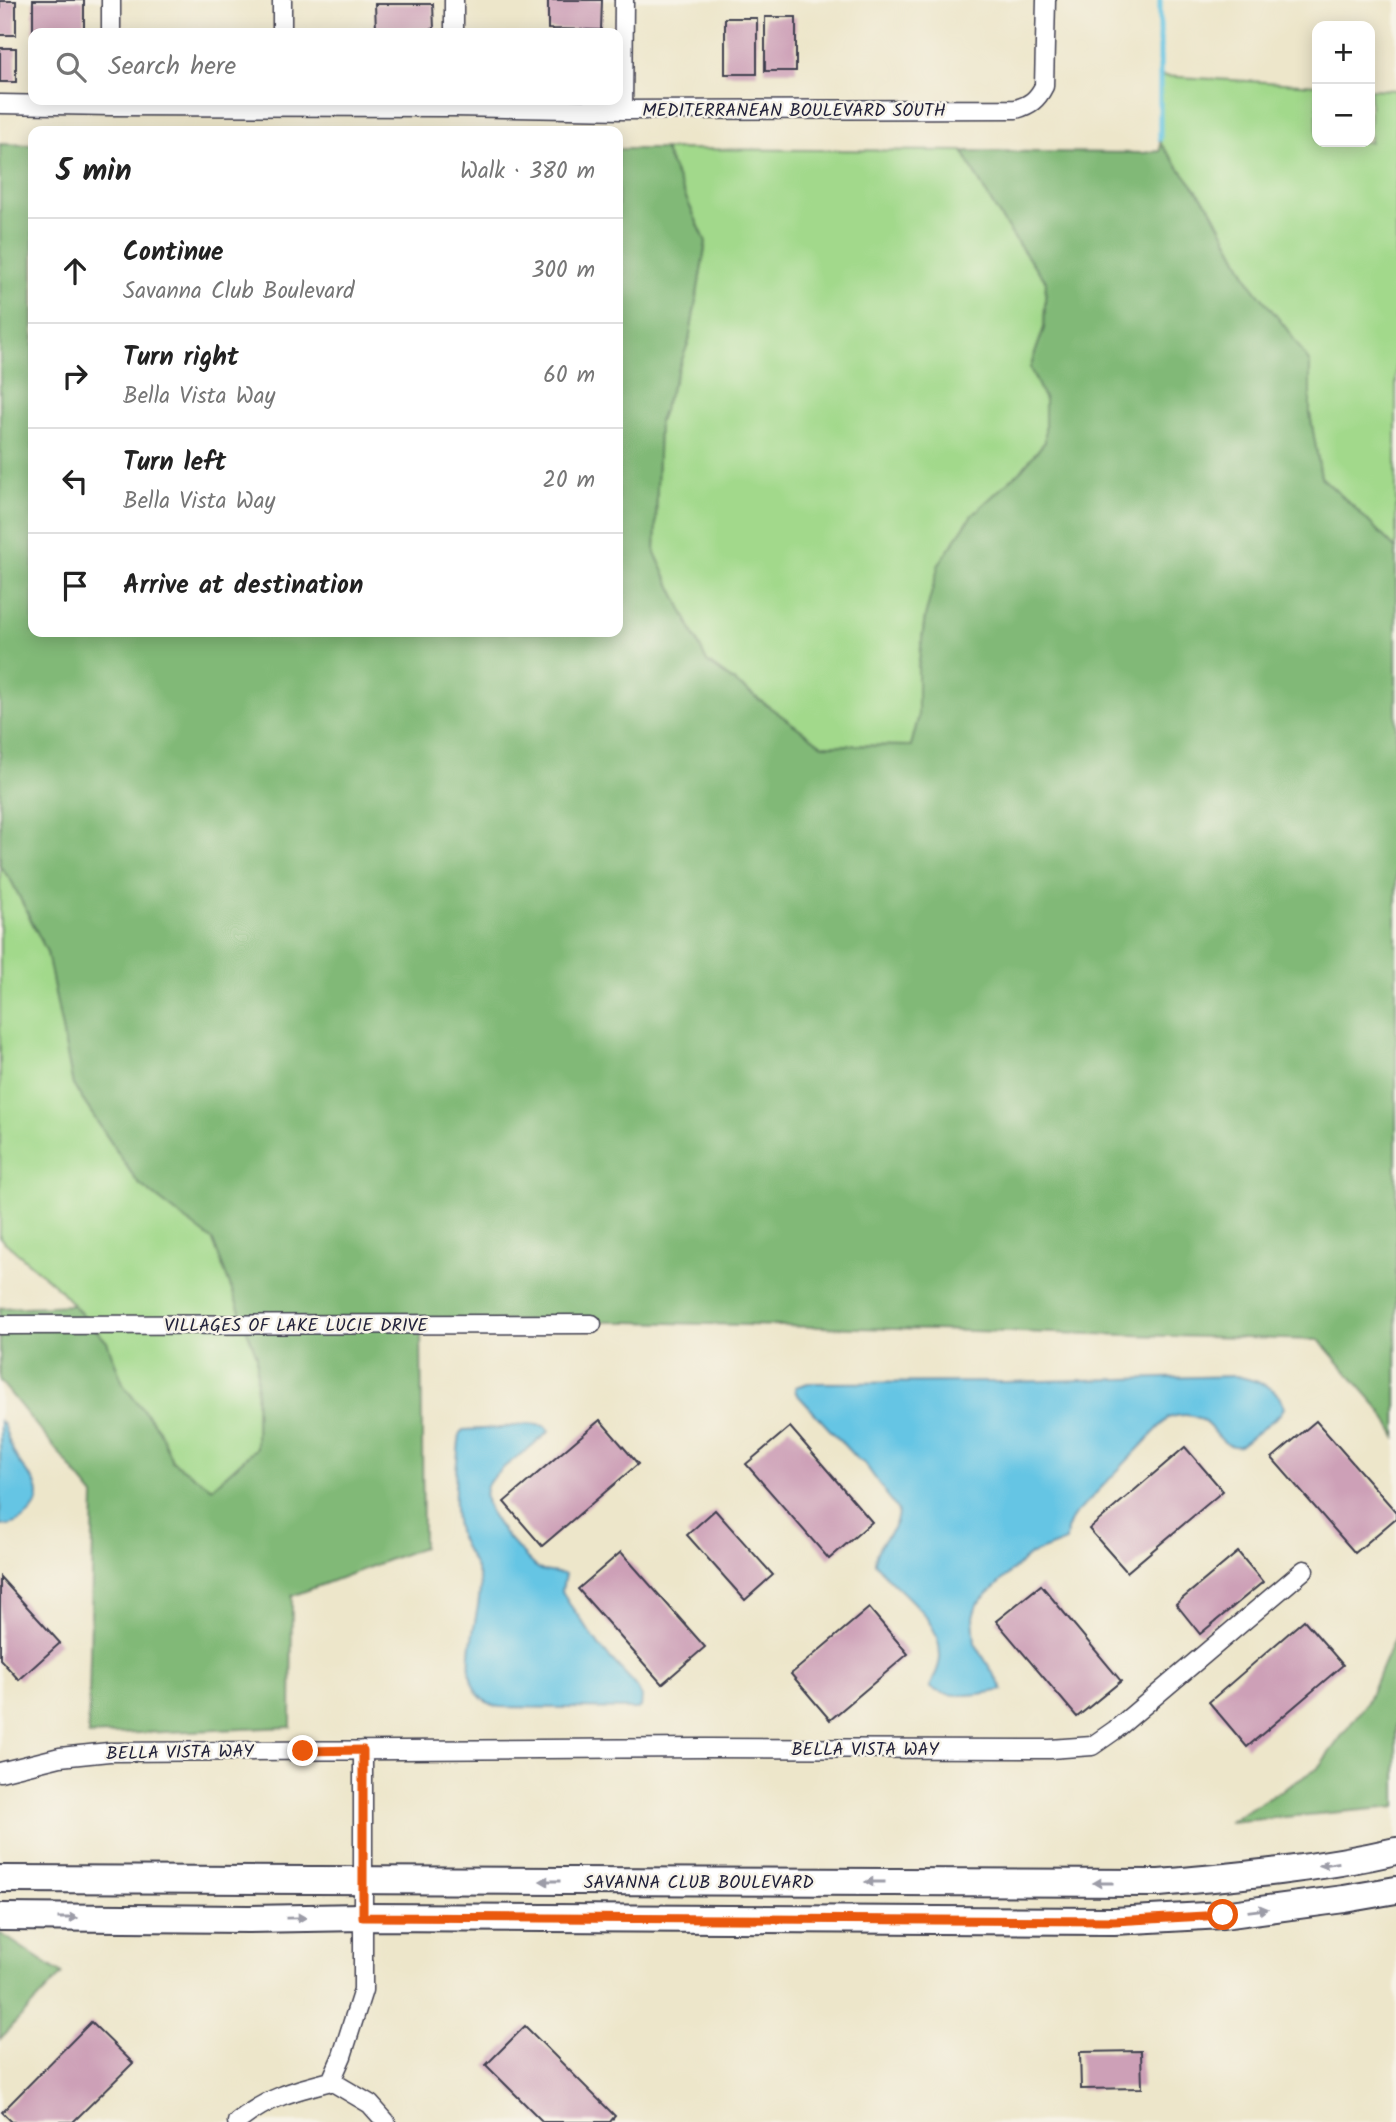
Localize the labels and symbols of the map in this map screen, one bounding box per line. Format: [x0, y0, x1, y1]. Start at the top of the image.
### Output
street label: MEDITERRANEAN BOULEVARD SOUTH [642, 97, 946, 126]
street label: VILLAGES OF LAKE LUCIE DRIVE [164, 1312, 428, 1341]
route end [287, 1735, 318, 1766]
street label: BELLA VISTA WAY [791, 1736, 939, 1765]
street label: BELLA VISTA WAY [106, 1738, 255, 1769]
one-way arrow [1318, 1859, 1340, 1870]
street label: SAVANNA CLUB BOULEVARD [584, 1869, 814, 1898]
one-way arrow [538, 1875, 560, 1887]
one-way arrow [864, 1876, 886, 1888]
one-way arrow [1091, 1877, 1113, 1888]
route start [1207, 1899, 1238, 1930]
one-way arrow [1247, 1905, 1269, 1916]
one-way arrow [57, 1912, 79, 1923]
one-way arrow [285, 1912, 307, 1924]

